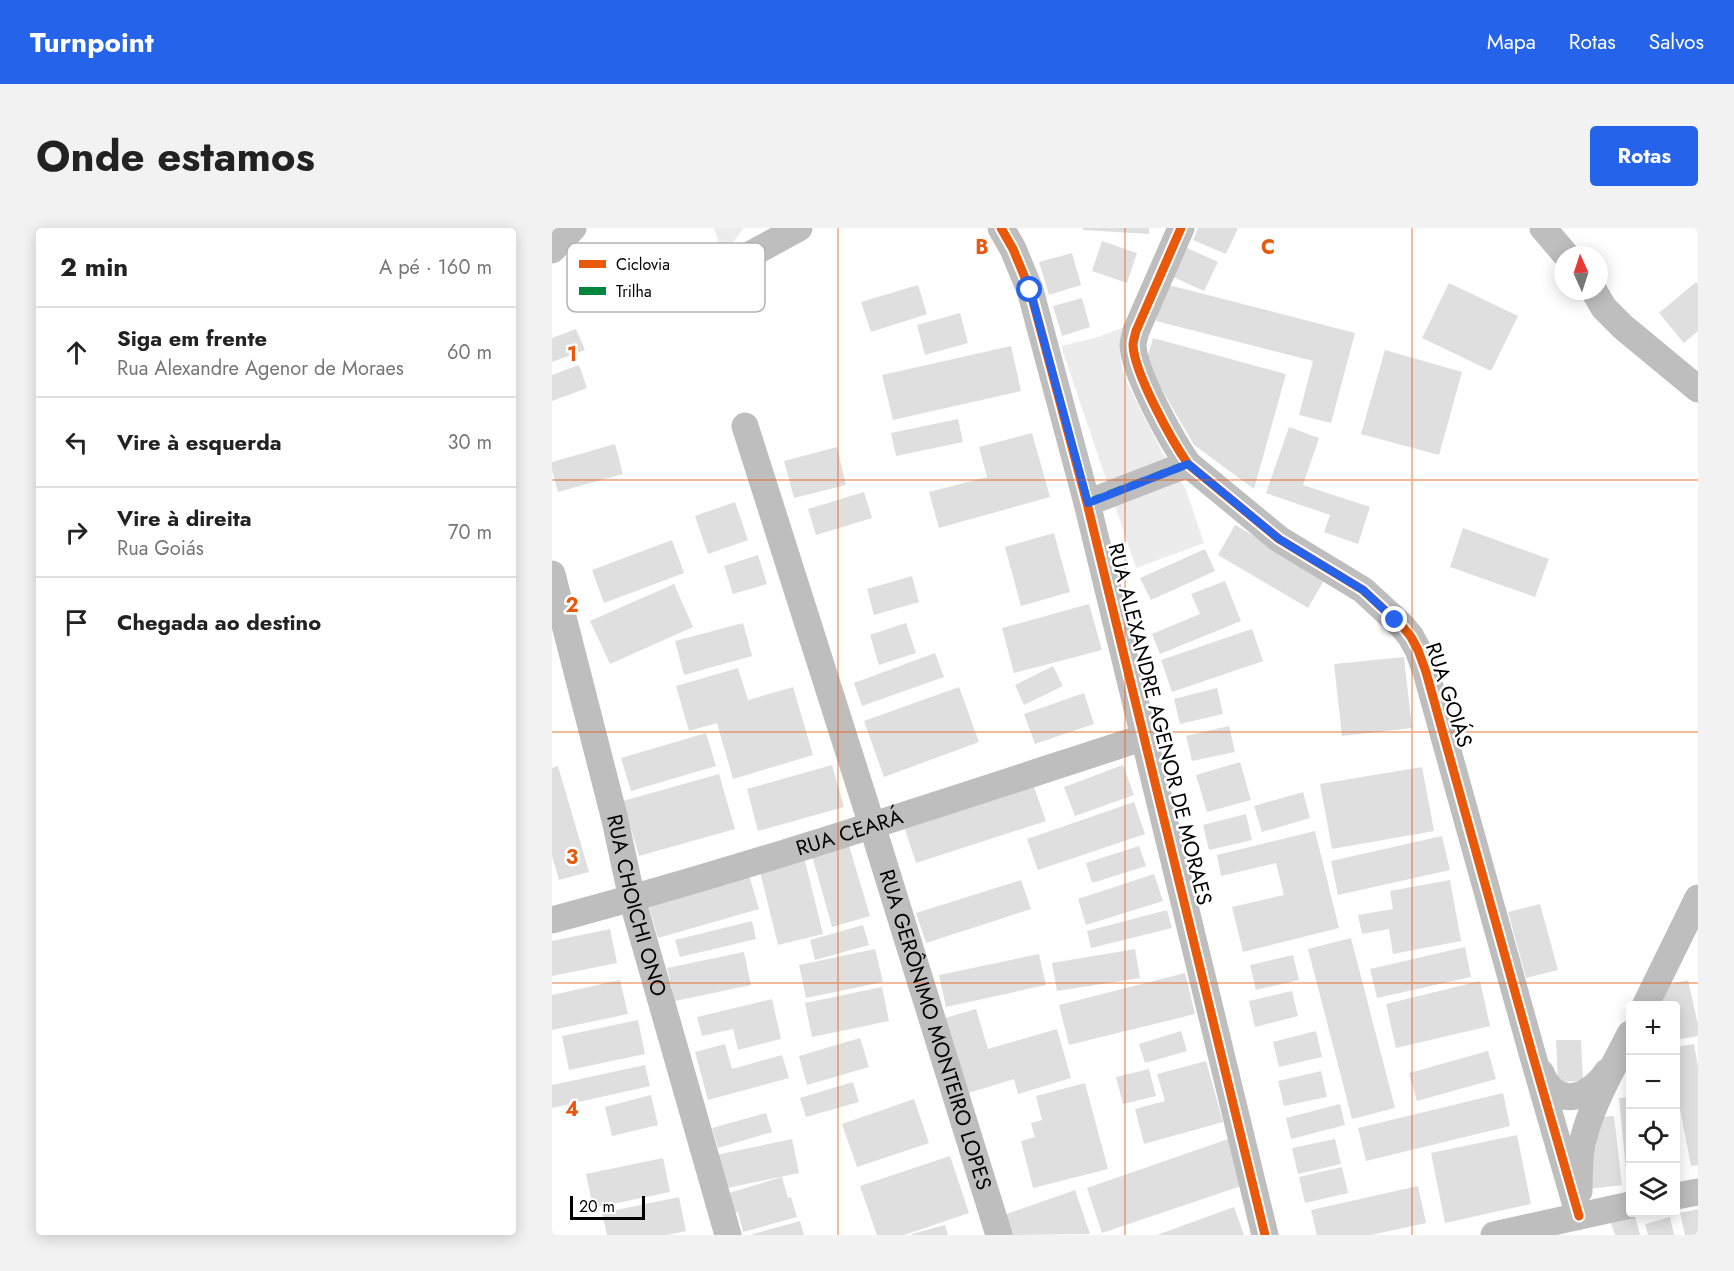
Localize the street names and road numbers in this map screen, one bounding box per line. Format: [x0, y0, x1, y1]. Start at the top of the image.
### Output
street label: RUA ALEXANDRE AGENOR DE MORAES [1100, 540, 1220, 908]
street label: RUA GOIÁS [1418, 639, 1480, 751]
street label: RUA CEARÁ [792, 802, 907, 864]
street label: RUA CHOICHI ONO [599, 812, 674, 1000]
street label: RUA GERÔNIMO MONTEIRO LOPES [872, 866, 999, 1194]

